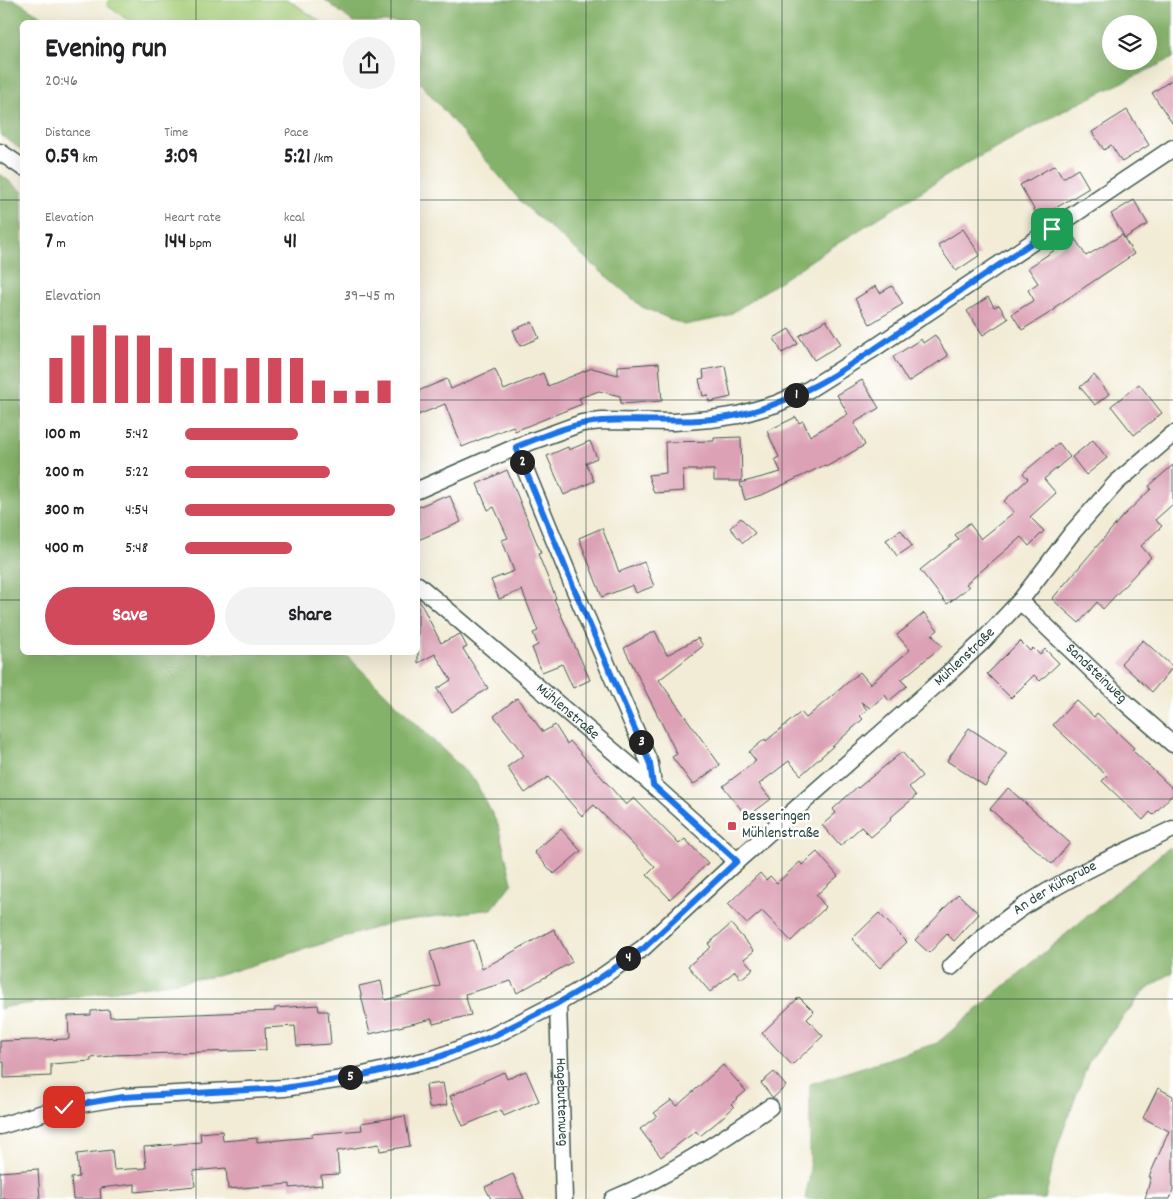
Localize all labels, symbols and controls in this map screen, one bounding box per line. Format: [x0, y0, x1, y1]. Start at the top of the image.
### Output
map controls [1102, 15, 1157, 70]
button: layers [1102, 15, 1157, 70]
text: Evening run [45, 31, 167, 71]
button: share [343, 37, 395, 89]
text: 20:46 [45, 70, 78, 93]
text: Distance [45, 123, 91, 143]
text: Time [164, 123, 188, 143]
text: Pace [284, 123, 308, 143]
text: 0.59 [45, 143, 79, 173]
text: 3:09 [164, 143, 198, 173]
text: 5:21 [284, 143, 311, 173]
text: km [79, 149, 98, 169]
text: /km [311, 149, 333, 169]
text: Elevation [45, 208, 94, 228]
text: Heart rate [164, 208, 221, 228]
text: kcal [284, 208, 305, 228]
pin [1031, 208, 1073, 250]
icon: arrive [1038, 215, 1066, 243]
text: 7 [45, 228, 53, 258]
text: 144 [164, 228, 186, 258]
text: 41 [284, 228, 297, 258]
text: m [53, 234, 66, 254]
text: bpm [186, 234, 212, 254]
text: Elevation [45, 285, 101, 308]
text: 39–45 m [344, 285, 395, 308]
pin: 1 [784, 382, 808, 408]
text: 1 [795, 385, 798, 405]
text: 100 m [45, 423, 81, 446]
text: 5:42 [125, 423, 149, 446]
pin: 2 [510, 450, 534, 474]
text: 2 [519, 452, 526, 472]
text: 200 m [45, 461, 84, 484]
text: 5:22 [125, 461, 149, 484]
text: 300 m [45, 499, 84, 522]
text: 4:54 [125, 499, 148, 522]
text: 400 m [45, 537, 84, 560]
text: 5:48 [125, 537, 148, 560]
button: Save [45, 587, 215, 645]
button: Share [225, 587, 395, 645]
street label: Mühlenstraße [929, 623, 1001, 692]
street label: Sandsteinweg [1060, 639, 1132, 709]
street label: Mühlenstraße [531, 679, 604, 746]
pin: 3 [628, 730, 654, 754]
text: 3 [638, 732, 645, 752]
place label: Besseringen Mühlenstraße [742, 806, 820, 845]
marker: Besseringen Mühlenstraße [726, 820, 738, 832]
street label: An der Kühgrube [1009, 856, 1101, 921]
pin: 4 [616, 946, 640, 970]
text: 4 [626, 948, 631, 968]
street label: Hagebuttenweg [549, 1057, 573, 1146]
pin: 5 [338, 1064, 362, 1090]
text: 5 [347, 1067, 354, 1087]
pin [43, 1086, 85, 1128]
icon: check [50, 1093, 78, 1121]

